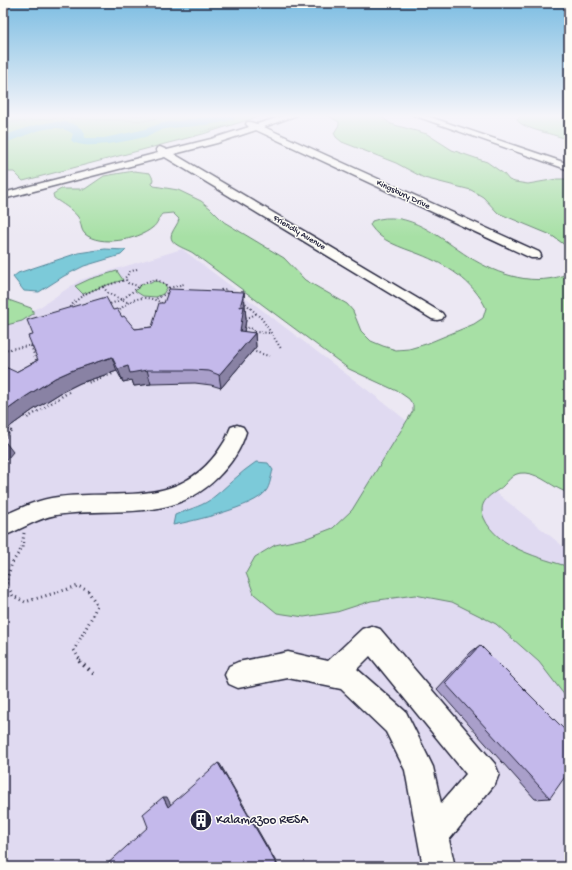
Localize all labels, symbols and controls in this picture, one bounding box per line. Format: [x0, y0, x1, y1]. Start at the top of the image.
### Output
street label: Kingsbury Drive [374, 178, 432, 212]
street label: Friendly Avenue [270, 212, 328, 253]
building icon: Kalamazoo RESA [188, 807, 214, 833]
place label: Kalamazoo RESA [216, 813, 309, 828]

